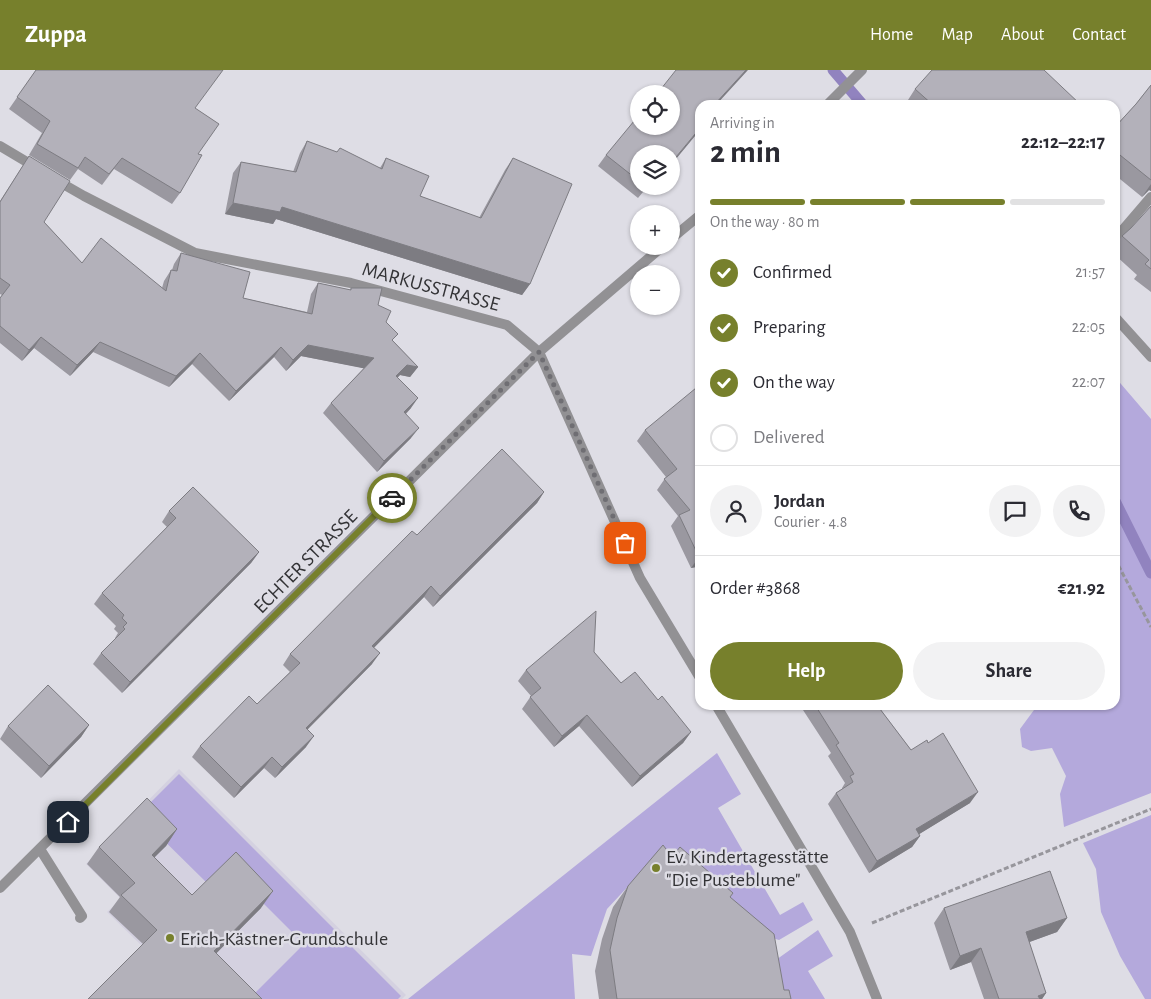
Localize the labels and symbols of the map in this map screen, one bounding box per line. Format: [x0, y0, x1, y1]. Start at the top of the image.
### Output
street label: MARKUSSTRASSE [360, 259, 502, 315]
courier [367, 473, 417, 523]
street label: ECHTER STRASSE [250, 506, 361, 617]
pin [604, 522, 646, 564]
pin [47, 801, 89, 843]
place label: Ev. Kindertagesstätte "Die Pusteblume" [666, 847, 829, 890]
marker: Ev. Kindertagesstätte "Die Pusteblume" [650, 862, 662, 874]
place label: Erich-Kästner-Grundschule [180, 929, 388, 949]
marker: Erich-Kästner-Grundschule [164, 932, 176, 944]

